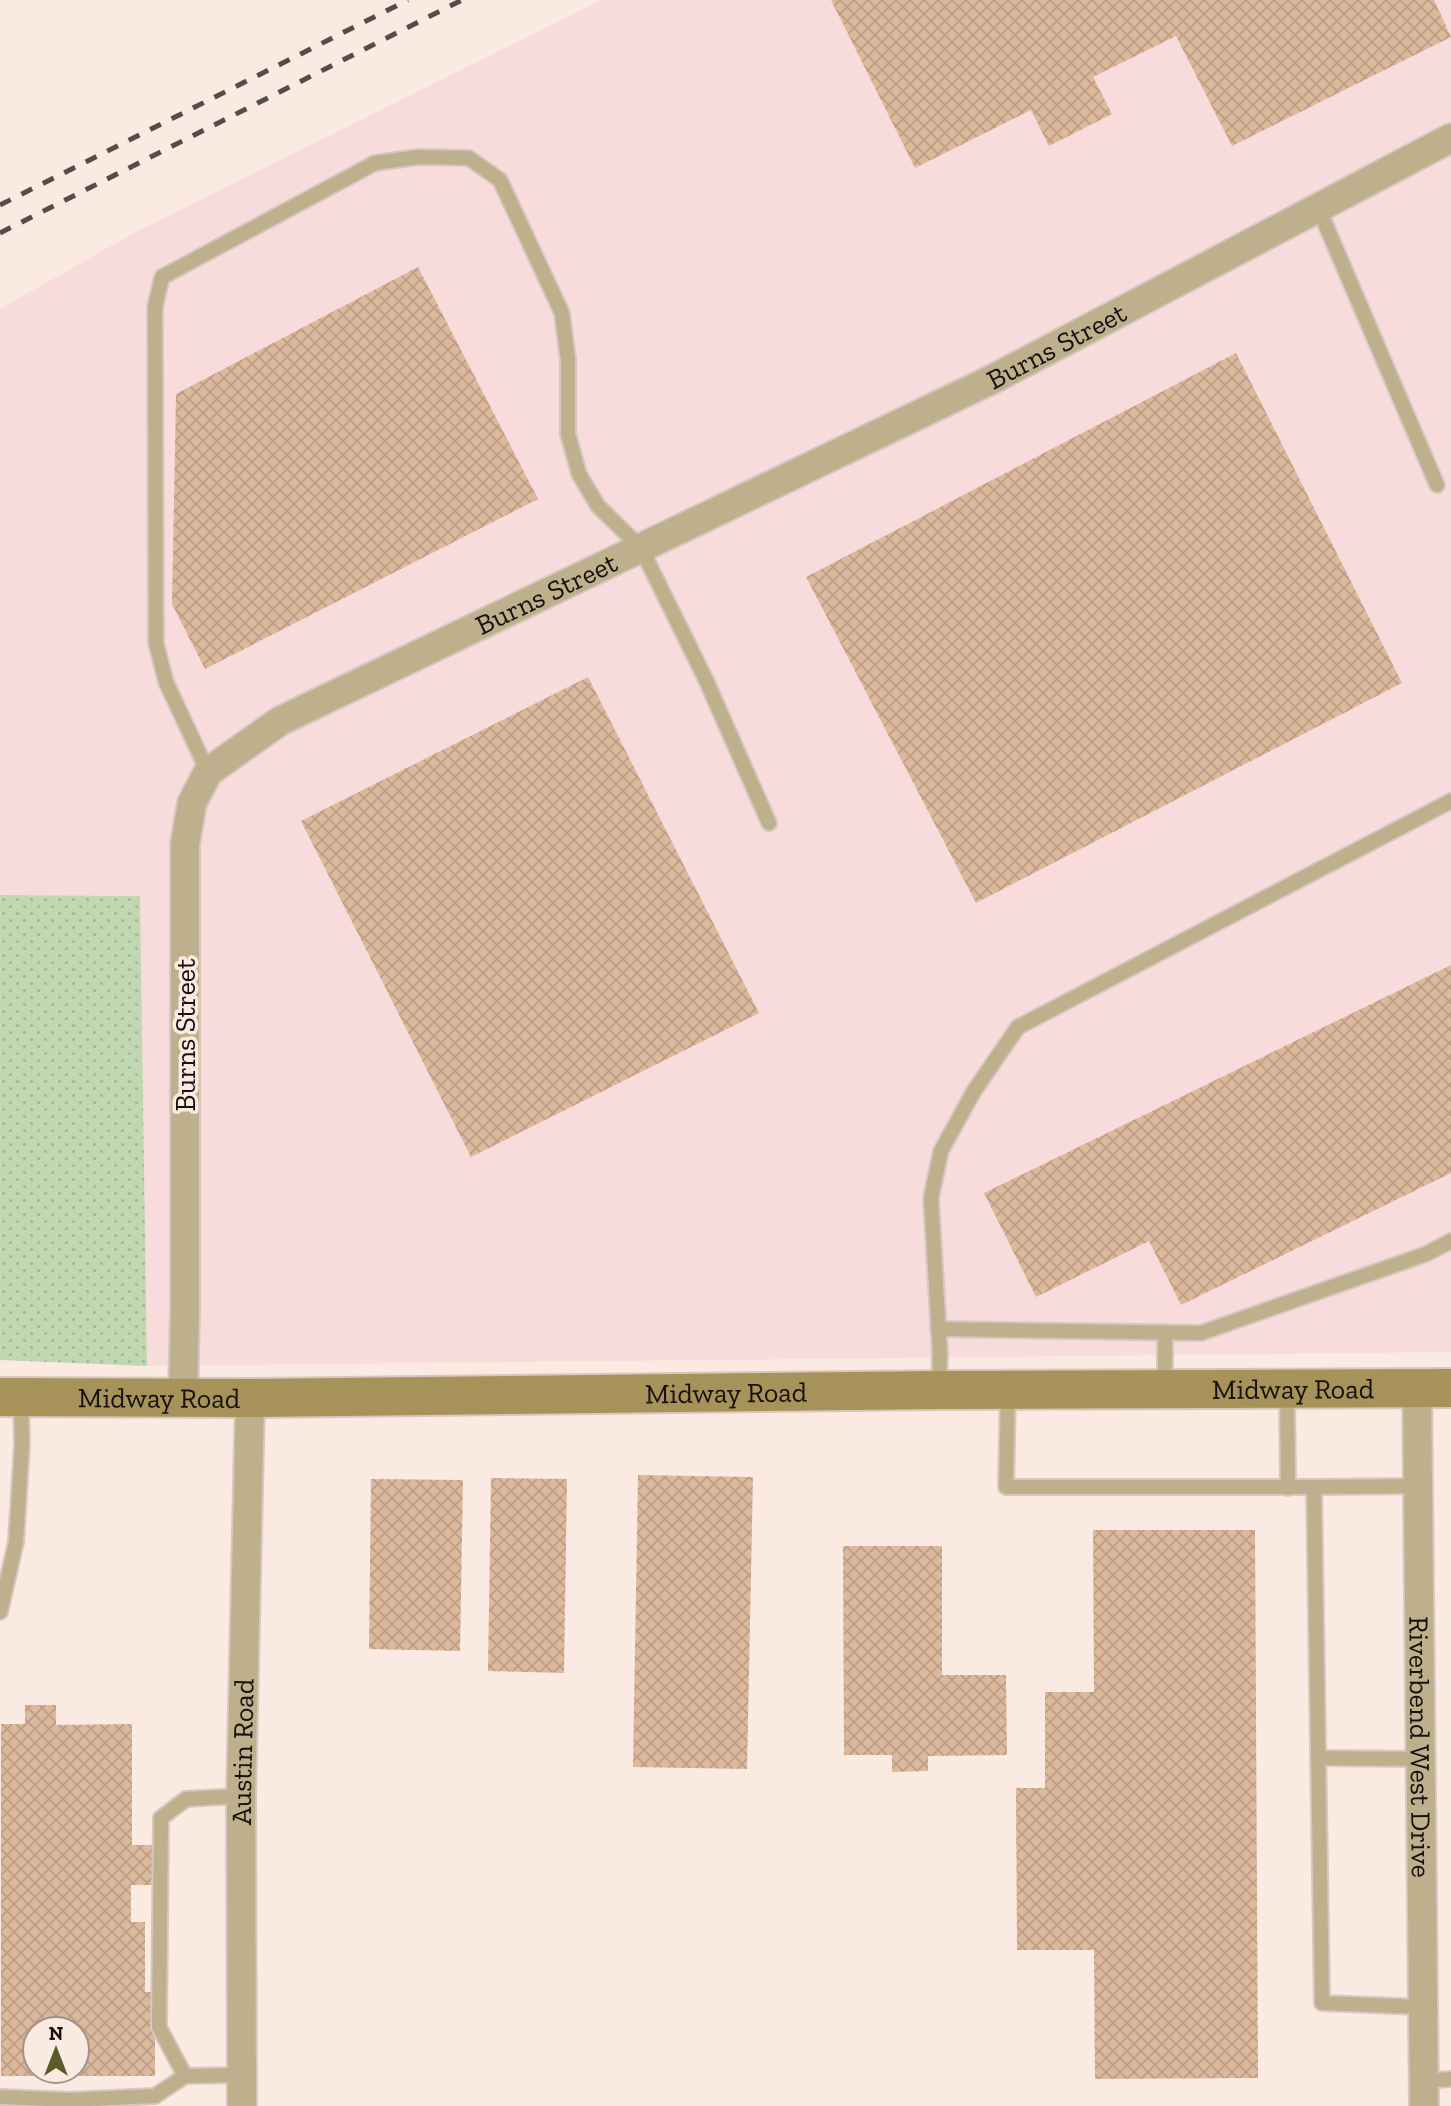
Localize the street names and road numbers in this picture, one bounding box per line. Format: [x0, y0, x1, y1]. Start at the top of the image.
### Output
street label: Burns Street [981, 295, 1132, 396]
street label: Burns Street [470, 545, 623, 641]
street label: Burns Street [169, 958, 202, 1111]
street label: Midway Road [1212, 1372, 1374, 1405]
street label: Midway Road [645, 1375, 807, 1410]
street label: Midway Road [78, 1381, 240, 1414]
street label: Riverbend West Drive [1403, 1616, 1438, 1878]
street label: Austin Road [224, 1678, 260, 1825]

